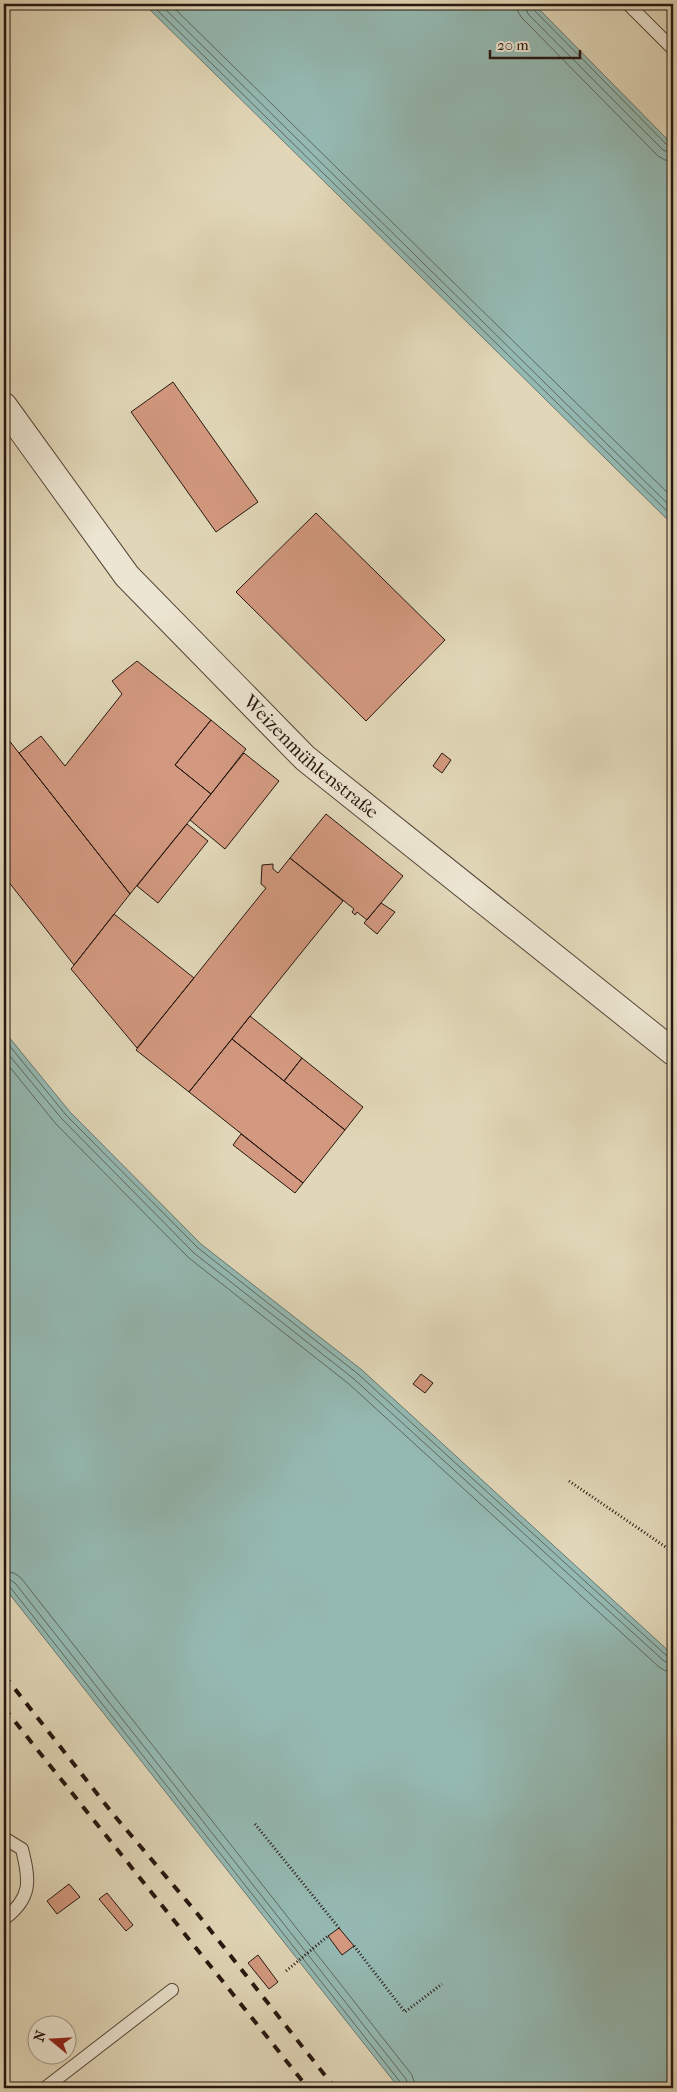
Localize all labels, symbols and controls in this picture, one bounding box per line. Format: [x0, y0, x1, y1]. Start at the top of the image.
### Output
scale bar [490, 28, 580, 60]
text: 20 m [497, 36, 529, 54]
street label: Weizenmühlenstraße [238, 690, 383, 823]
north arrow [28, 2014, 78, 2064]
text: N [30, 2028, 50, 2044]

